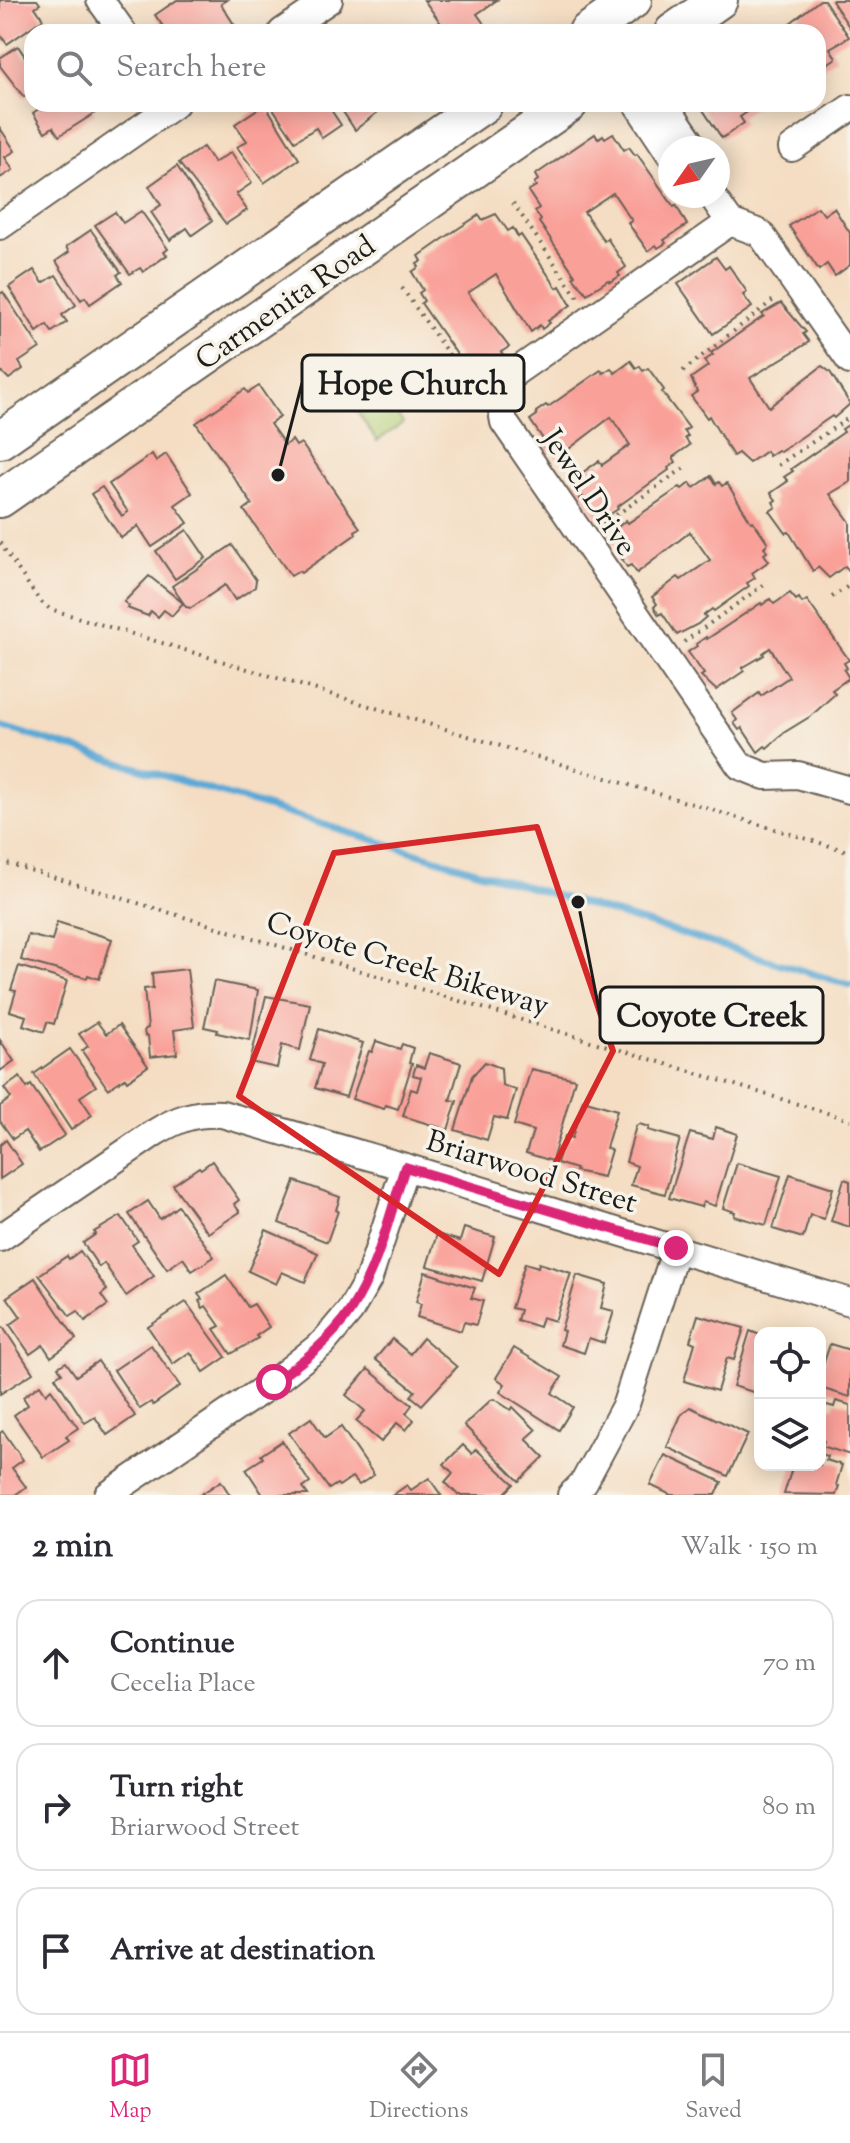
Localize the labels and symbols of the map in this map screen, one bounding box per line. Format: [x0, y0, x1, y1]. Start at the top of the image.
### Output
north arrow [658, 136, 730, 208]
street label: Carmenita Road [188, 226, 385, 382]
callout: Hope Church [302, 355, 524, 411]
text: Hope Church [318, 363, 508, 409]
street label: Jewel Drive [529, 420, 646, 565]
street label: Coyote Creek Bikeway [261, 902, 554, 1029]
callout: Coyote Creek [600, 987, 823, 1043]
text: Coyote Creek [616, 995, 808, 1041]
street label: Briarwood Street [420, 1121, 642, 1226]
route end [658, 1230, 694, 1266]
route start [256, 1364, 292, 1400]

